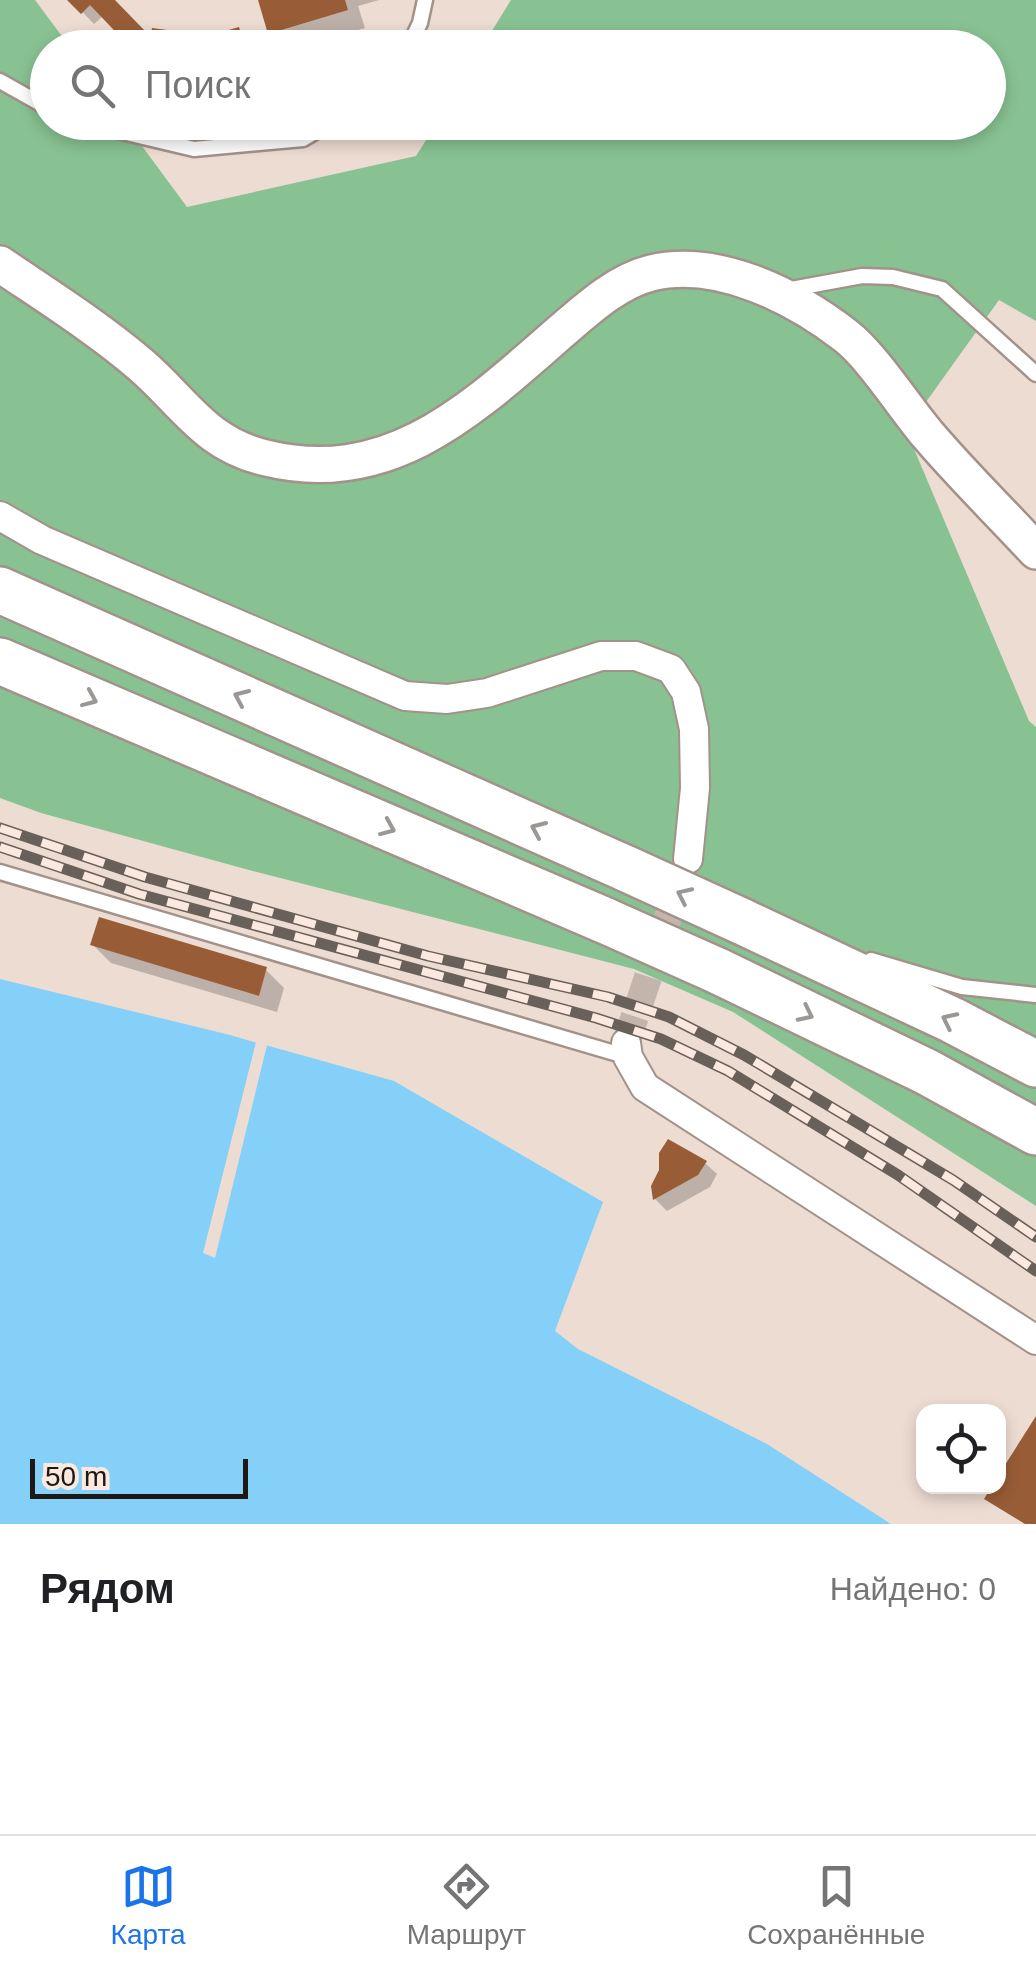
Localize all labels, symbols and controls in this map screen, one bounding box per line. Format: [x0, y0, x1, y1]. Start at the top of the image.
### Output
search box [30, 30, 1006, 140]
icon: search [65, 58, 120, 113]
text: Поиск [145, 64, 250, 106]
one-way arrow [80, 688, 98, 708]
one-way arrow [233, 689, 251, 709]
one-way arrow [378, 816, 396, 836]
one-way arrow [530, 821, 548, 841]
one-way arrow [676, 887, 694, 907]
one-way arrow [796, 1001, 814, 1021]
one-way arrow [942, 1012, 960, 1032]
map controls [916, 1404, 1006, 1494]
button: locate [916, 1404, 1006, 1494]
scale bar [30, 1454, 248, 1498]
text: 50 m [45, 1461, 107, 1492]
text: Рядом [40, 1565, 175, 1612]
text: Найдено: 0 [830, 1571, 996, 1607]
tab: Карта [111, 1859, 186, 1951]
tab: Маршрут [407, 1859, 526, 1951]
tab: Сохранённые [747, 1859, 925, 1951]

